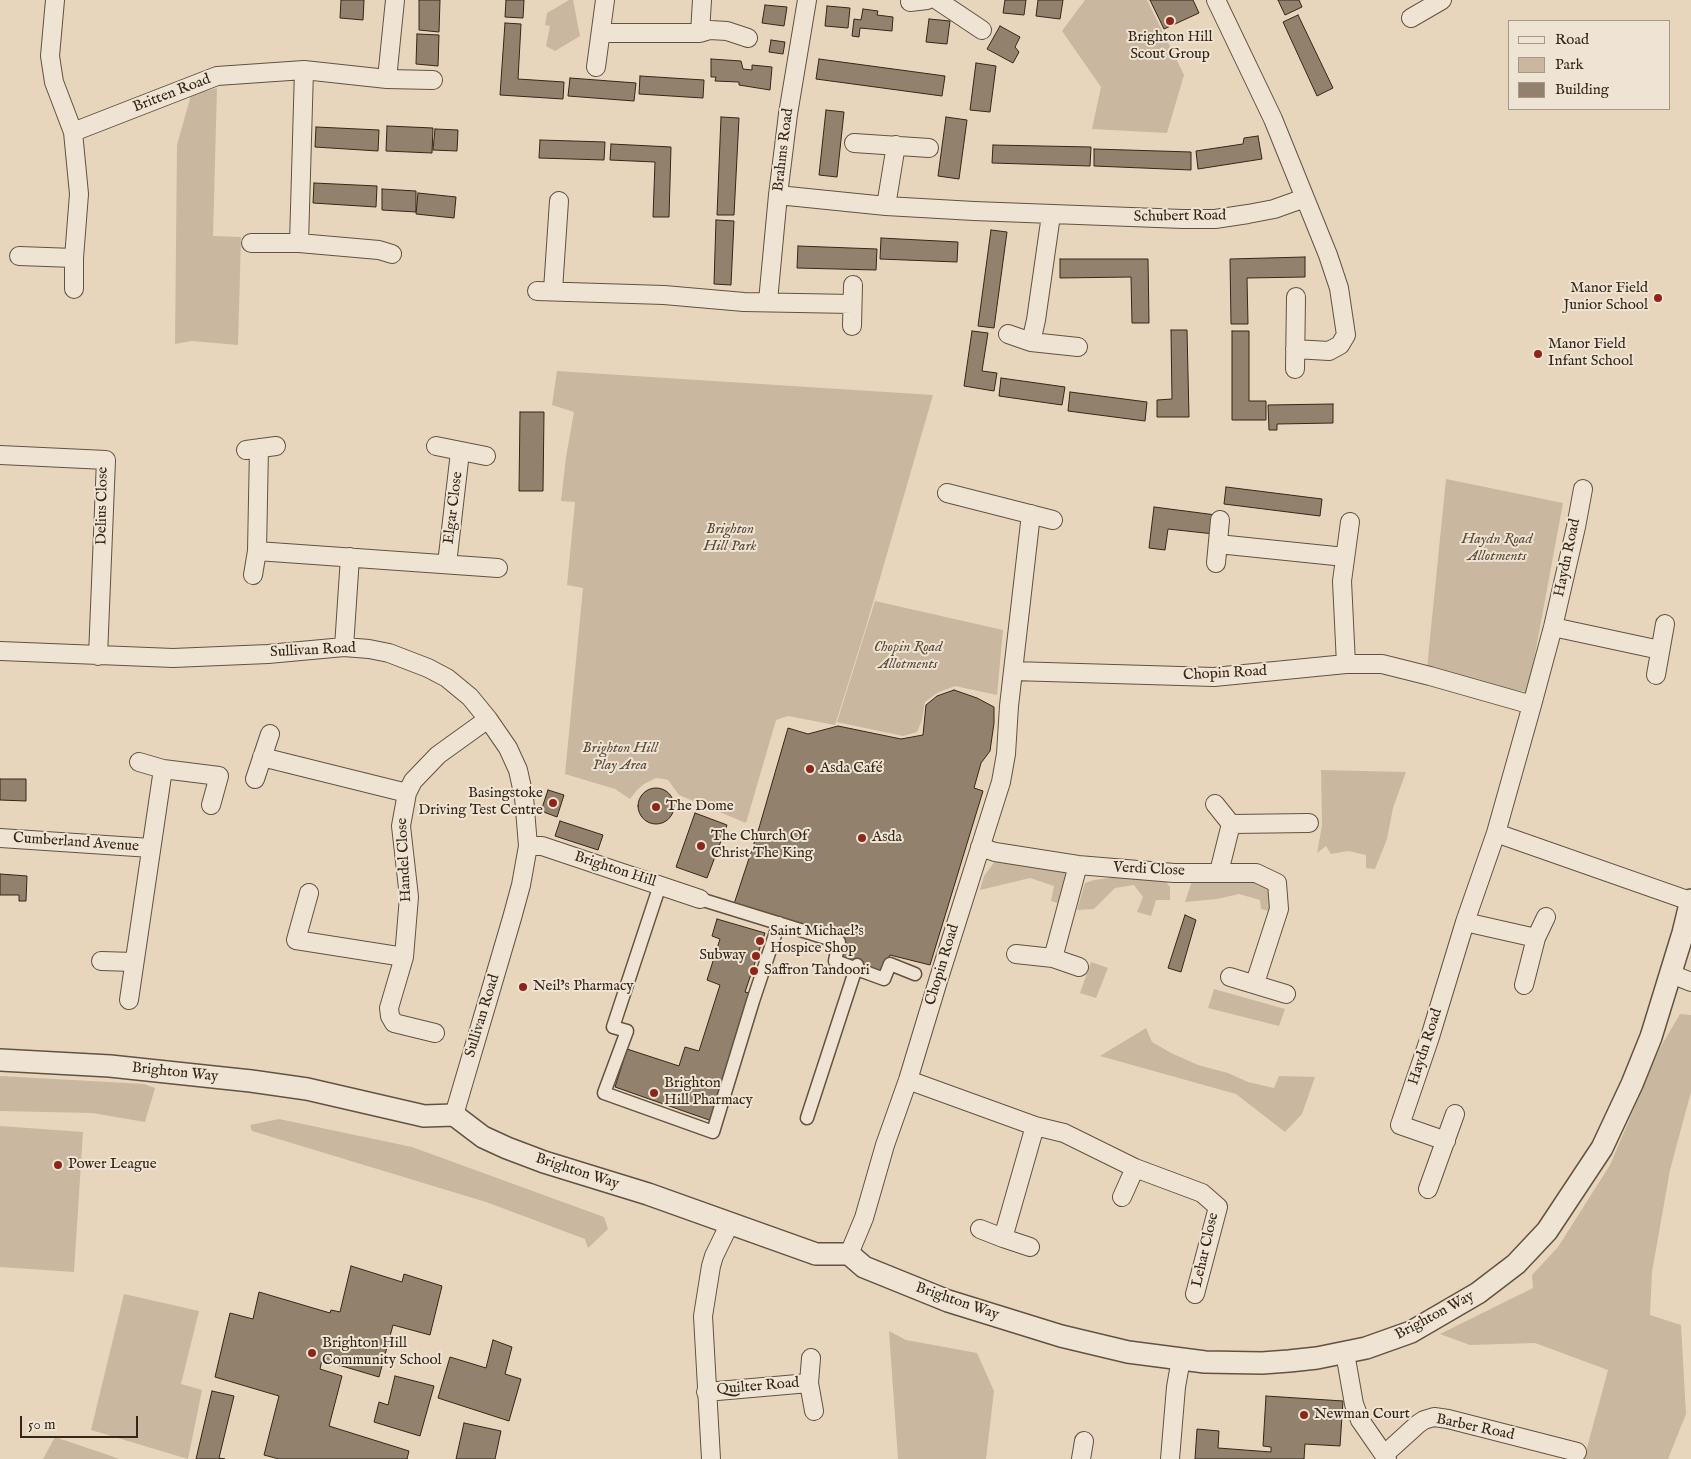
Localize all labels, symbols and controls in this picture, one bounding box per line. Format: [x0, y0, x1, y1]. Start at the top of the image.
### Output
marker: Brighton Hill Scout Group [1164, 15, 1176, 27]
legend [1508, 20, 1671, 110]
place label: Brighton Hill Scout Group [1127, 29, 1213, 64]
text: Road [1555, 30, 1589, 49]
text: Park [1555, 55, 1584, 74]
street label: Britten Road [131, 71, 213, 117]
text: Building [1555, 80, 1609, 99]
street label: Brahms Road [770, 107, 798, 193]
street label: Schubert Road [1134, 207, 1226, 227]
place label: Manor Field Junior School [1563, 280, 1648, 315]
marker: Manor Field Junior School [1652, 292, 1664, 304]
place label: Manor Field Infant School [1548, 336, 1633, 371]
marker: Manor Field Infant School [1532, 348, 1544, 360]
street label: Delius Close [93, 467, 113, 545]
street label: Elgar Close [441, 471, 467, 545]
street label: Haydn Road [1551, 517, 1585, 599]
park label: Brighton Hill Park [703, 521, 757, 556]
park label: Haydn Road Allotments [1461, 531, 1533, 566]
park label: Chopin Road Allotments [874, 639, 942, 674]
street label: Sullivan Road [270, 640, 356, 662]
street label: Chopin Road [1183, 663, 1267, 685]
park label: Brighton Hill Play Area [582, 740, 658, 775]
place label: Asda Café [820, 760, 883, 778]
marker: Asda Café [804, 763, 816, 775]
place label: Basingstoke Driving Test Centre [418, 785, 543, 820]
marker: Basingstoke Driving Test Centre [547, 797, 559, 809]
place label: The Dome [666, 798, 734, 816]
marker: The Dome [650, 801, 662, 813]
street label: Handel Close [394, 817, 416, 903]
place label: The Church Of Christ The King [711, 828, 813, 863]
place label: Asda [872, 829, 902, 847]
street label: Cumberland Avenue [12, 830, 140, 856]
marker: Asda [856, 832, 868, 844]
marker: The Church Of Christ The King [695, 840, 707, 852]
street label: Brighton Hill [572, 848, 658, 892]
street label: Verdi Close [1113, 859, 1185, 881]
street label: Chopin Road [922, 922, 964, 1008]
place label: Saint Michael's Hospice Shop [770, 923, 864, 958]
marker: Saint Michael's Hospice Shop [754, 935, 766, 947]
place label: Subway [699, 947, 746, 965]
marker: Subway [750, 950, 762, 962]
place label: Saffron Tandoori [764, 962, 870, 980]
marker: Saffron Tandoori [748, 965, 760, 977]
street label: Sullivan Road [462, 972, 504, 1060]
place label: Neil's Pharmacy [533, 978, 634, 996]
marker: Neil's Pharmacy [517, 981, 529, 993]
street label: Haydn Road [1405, 1006, 1447, 1088]
street label: Brighton Way [131, 1060, 219, 1086]
place label: Brighton Hill Pharmacy [664, 1075, 753, 1110]
marker: Brighton Hill Pharmacy [648, 1087, 660, 1099]
street label: Brighton Way [533, 1150, 621, 1194]
place label: Power League [68, 1156, 157, 1174]
marker: Power League [52, 1159, 64, 1171]
street label: Lehar Close [1189, 1211, 1223, 1289]
street label: Brighton Way [913, 1279, 1001, 1325]
street label: Brighton Way [1392, 1288, 1478, 1344]
place label: Brighton Hill Community School [322, 1335, 442, 1370]
marker: Brighton Hill Community School [306, 1347, 318, 1359]
street label: Quilter Road [716, 1374, 800, 1400]
scale bar [22, 1406, 140, 1438]
place label: Newman Court [1314, 1406, 1410, 1424]
marker: Newman Court [1298, 1409, 1310, 1421]
street label: Barber Road [1434, 1411, 1516, 1445]
text: 50 m [28, 1415, 56, 1434]

